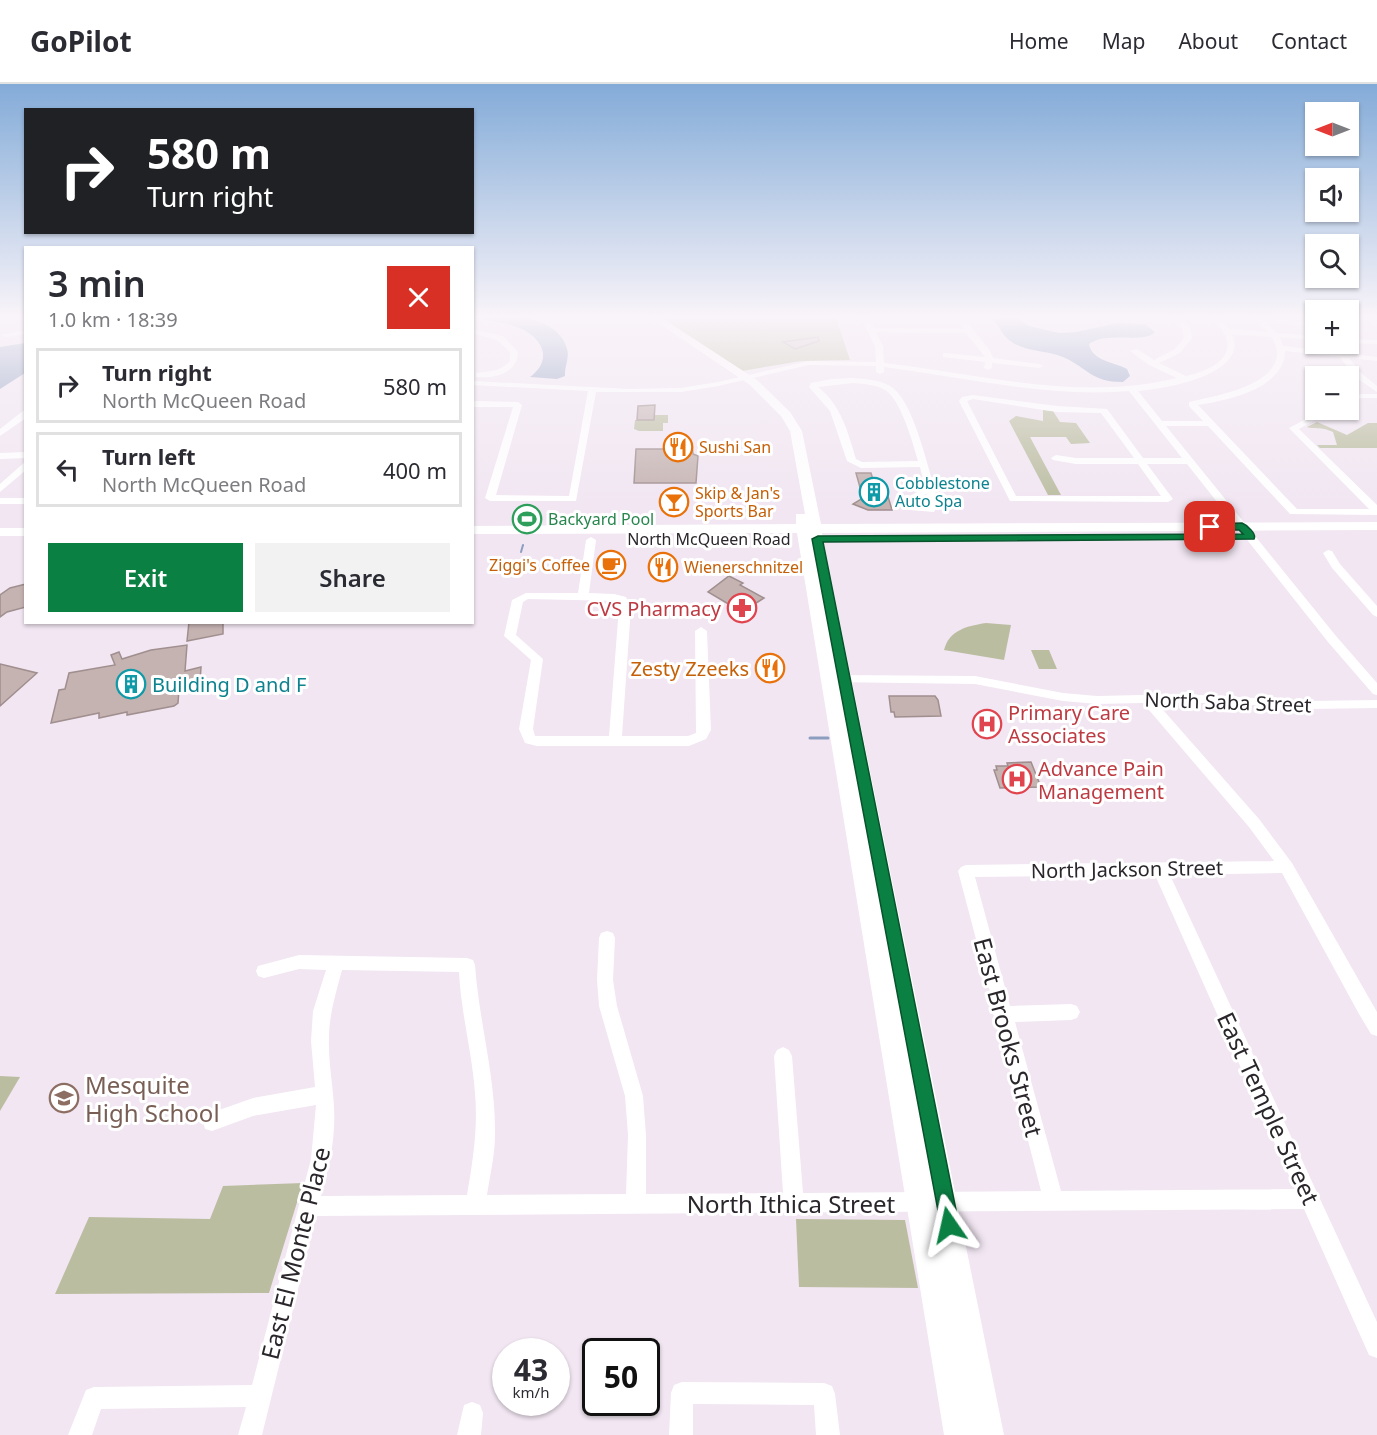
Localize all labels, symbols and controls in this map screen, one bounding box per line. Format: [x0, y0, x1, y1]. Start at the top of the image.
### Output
text: GoPilot [30, 22, 132, 60]
text: Home [1009, 27, 1069, 55]
text: Map [1102, 27, 1145, 55]
text: About [1178, 27, 1238, 55]
text: Contact [1271, 27, 1347, 55]
north arrow [1305, 102, 1359, 156]
map controls [1305, 102, 1359, 420]
text: 580 m [147, 124, 271, 181]
icon: right [48, 132, 126, 210]
button: sound [1305, 168, 1359, 222]
text: Turn right [147, 178, 273, 215]
button: search [1305, 234, 1359, 288]
text: 3 min [48, 259, 146, 308]
button: close [387, 266, 450, 329]
button: + [1305, 300, 1359, 354]
text: 1.0 km · 18:39 [48, 306, 178, 333]
text: Turn right [102, 357, 212, 387]
button: − [1305, 366, 1359, 420]
icon: right [51, 369, 84, 402]
text: 580 m [383, 371, 447, 401]
text: North McQueen Road [102, 387, 306, 414]
restaurant icon: Sushi San [662, 431, 694, 463]
place label: Sushi San [699, 436, 771, 458]
text: Turn left [102, 441, 196, 471]
icon: left [51, 453, 84, 486]
text: 400 m [383, 455, 447, 485]
text: North McQueen Road [102, 471, 306, 498]
place label: Cobblestone Auto Spa [895, 472, 990, 512]
building icon: Cobblestone Auto Spa [858, 476, 890, 508]
place label: Skip & Jan's Sports Bar [695, 482, 780, 522]
bar icon: Skip & Jan's Sports Bar [658, 486, 690, 518]
pin [1184, 501, 1235, 552]
sports icon: Backyard Pool [511, 503, 543, 535]
place label: Backyard Pool [548, 508, 654, 530]
icon: arrive [1193, 510, 1226, 543]
street label: North McQueen Road [627, 528, 791, 550]
button: Exit [48, 543, 243, 612]
button: Share [255, 543, 450, 612]
cafe icon: Ziggi's Coffee [595, 549, 627, 581]
restaurant icon: Wienerschnitzel [647, 551, 679, 583]
place label: Ziggi's Coffee [489, 554, 590, 576]
place label: Wienerschnitzel [684, 556, 803, 578]
pharmacy icon: CVS Pharmacy [726, 592, 758, 624]
place label: CVS Pharmacy [587, 595, 722, 622]
restaurant icon: Zesty Zzeeks [754, 652, 786, 684]
place label: Zesty Zzeeks [630, 655, 749, 682]
building icon: Building D and F [115, 668, 147, 700]
place label: Building D and F [152, 671, 306, 698]
street label: North Saba Street [1144, 686, 1312, 718]
place label: Primary Care Associates [1008, 699, 1130, 749]
hospital icon: Primary Care Associates [971, 708, 1003, 740]
place label: Advance Pain Management [1038, 755, 1164, 805]
hospital icon: Advance Pain Management [1001, 763, 1033, 795]
street label: North Jackson Street [1031, 854, 1223, 884]
street label: East Brooks Street [967, 934, 1052, 1141]
street label: East Temple Street [1210, 1007, 1328, 1210]
place label: Mesquite High School [85, 1068, 220, 1129]
school or university icon: Mesquite High School [48, 1082, 80, 1114]
street label: East El Monte Place [253, 1143, 337, 1363]
street label: North Ithica Street [687, 1187, 896, 1220]
position arrow [917, 1193, 981, 1257]
speed limit sign: 50 [582, 1338, 660, 1416]
text: 43 [514, 1349, 548, 1390]
text: km/h [513, 1382, 549, 1402]

